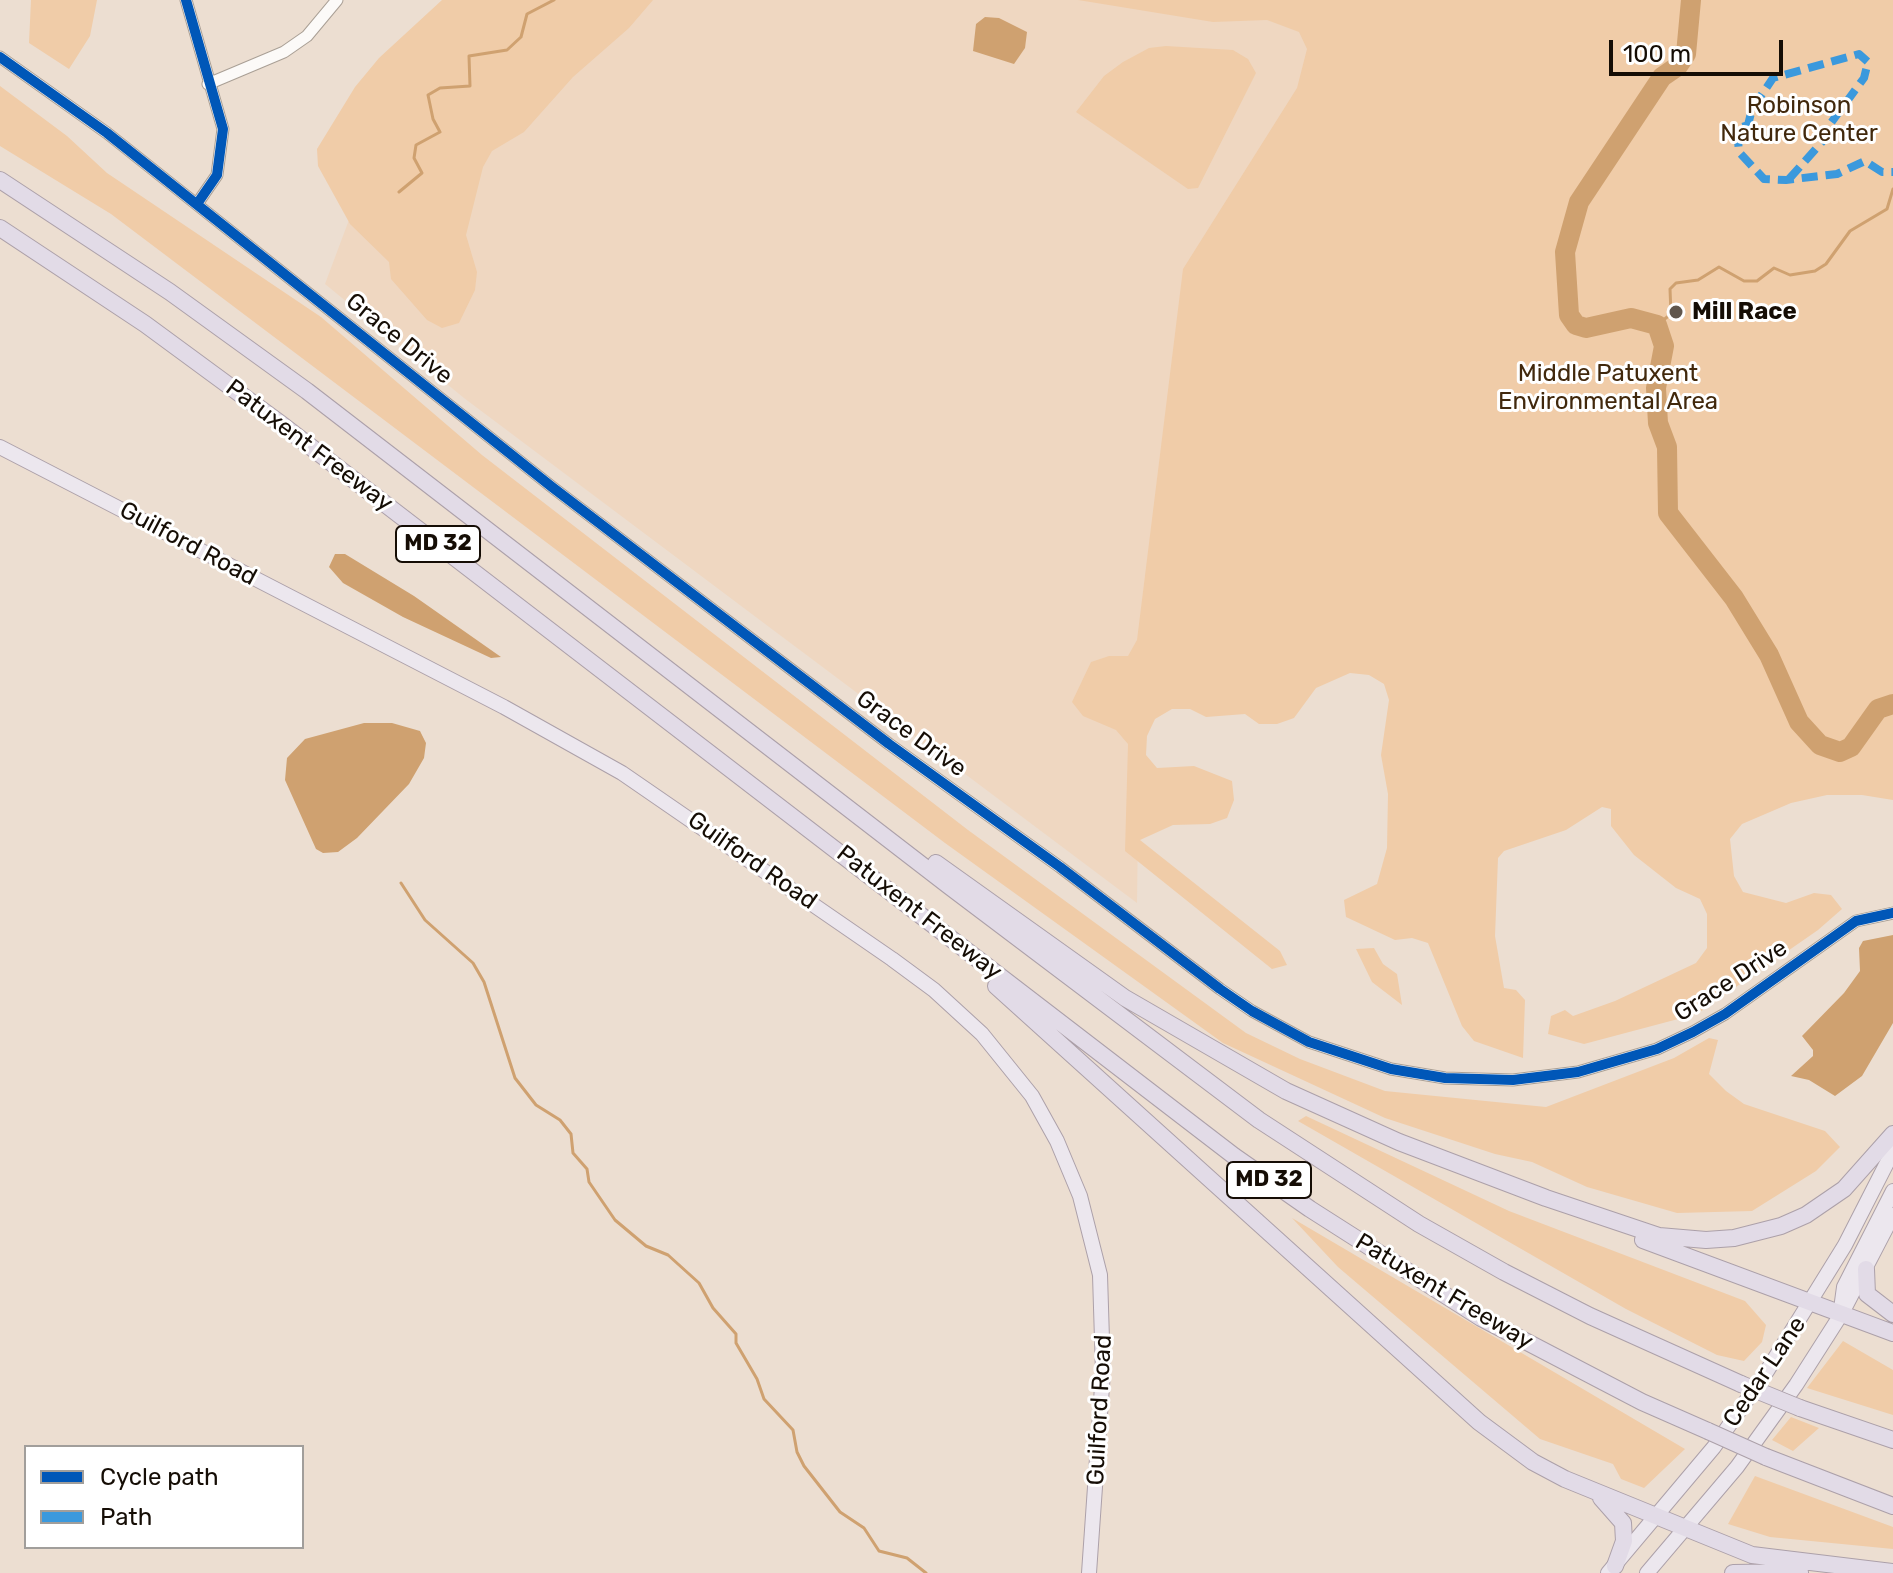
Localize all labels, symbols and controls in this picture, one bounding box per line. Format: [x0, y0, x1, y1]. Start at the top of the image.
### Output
scale bar [1613, 24, 1787, 74]
text: 100 m [1623, 40, 1691, 68]
park label: Robinson Nature Center [1720, 92, 1878, 148]
street label: Grace Drive [340, 287, 458, 391]
place label: Mill Race [1692, 298, 1797, 326]
marker: Mill Race [1667, 303, 1685, 321]
park label: Middle Patuxent Environmental Area [1498, 360, 1718, 416]
street label: Patuxent Freeway [220, 374, 398, 518]
street label: Guilford Road [115, 496, 261, 592]
road number: MD 32 [396, 526, 480, 562]
street label: Grace Drive [850, 684, 972, 784]
street label: Guilford Road [682, 806, 822, 916]
street label: Patuxent Freeway [831, 839, 1007, 987]
street label: Grace Drive [1669, 934, 1793, 1028]
road number: MD 32 [1227, 1162, 1311, 1198]
street label: Patuxent Freeway [1350, 1228, 1538, 1356]
street label: Cedar Lane [1718, 1311, 1812, 1433]
street label: Guilford Road [1082, 1334, 1118, 1486]
legend [24, 1445, 304, 1549]
text: Cycle path [100, 1463, 219, 1491]
text: Path [100, 1503, 152, 1531]

